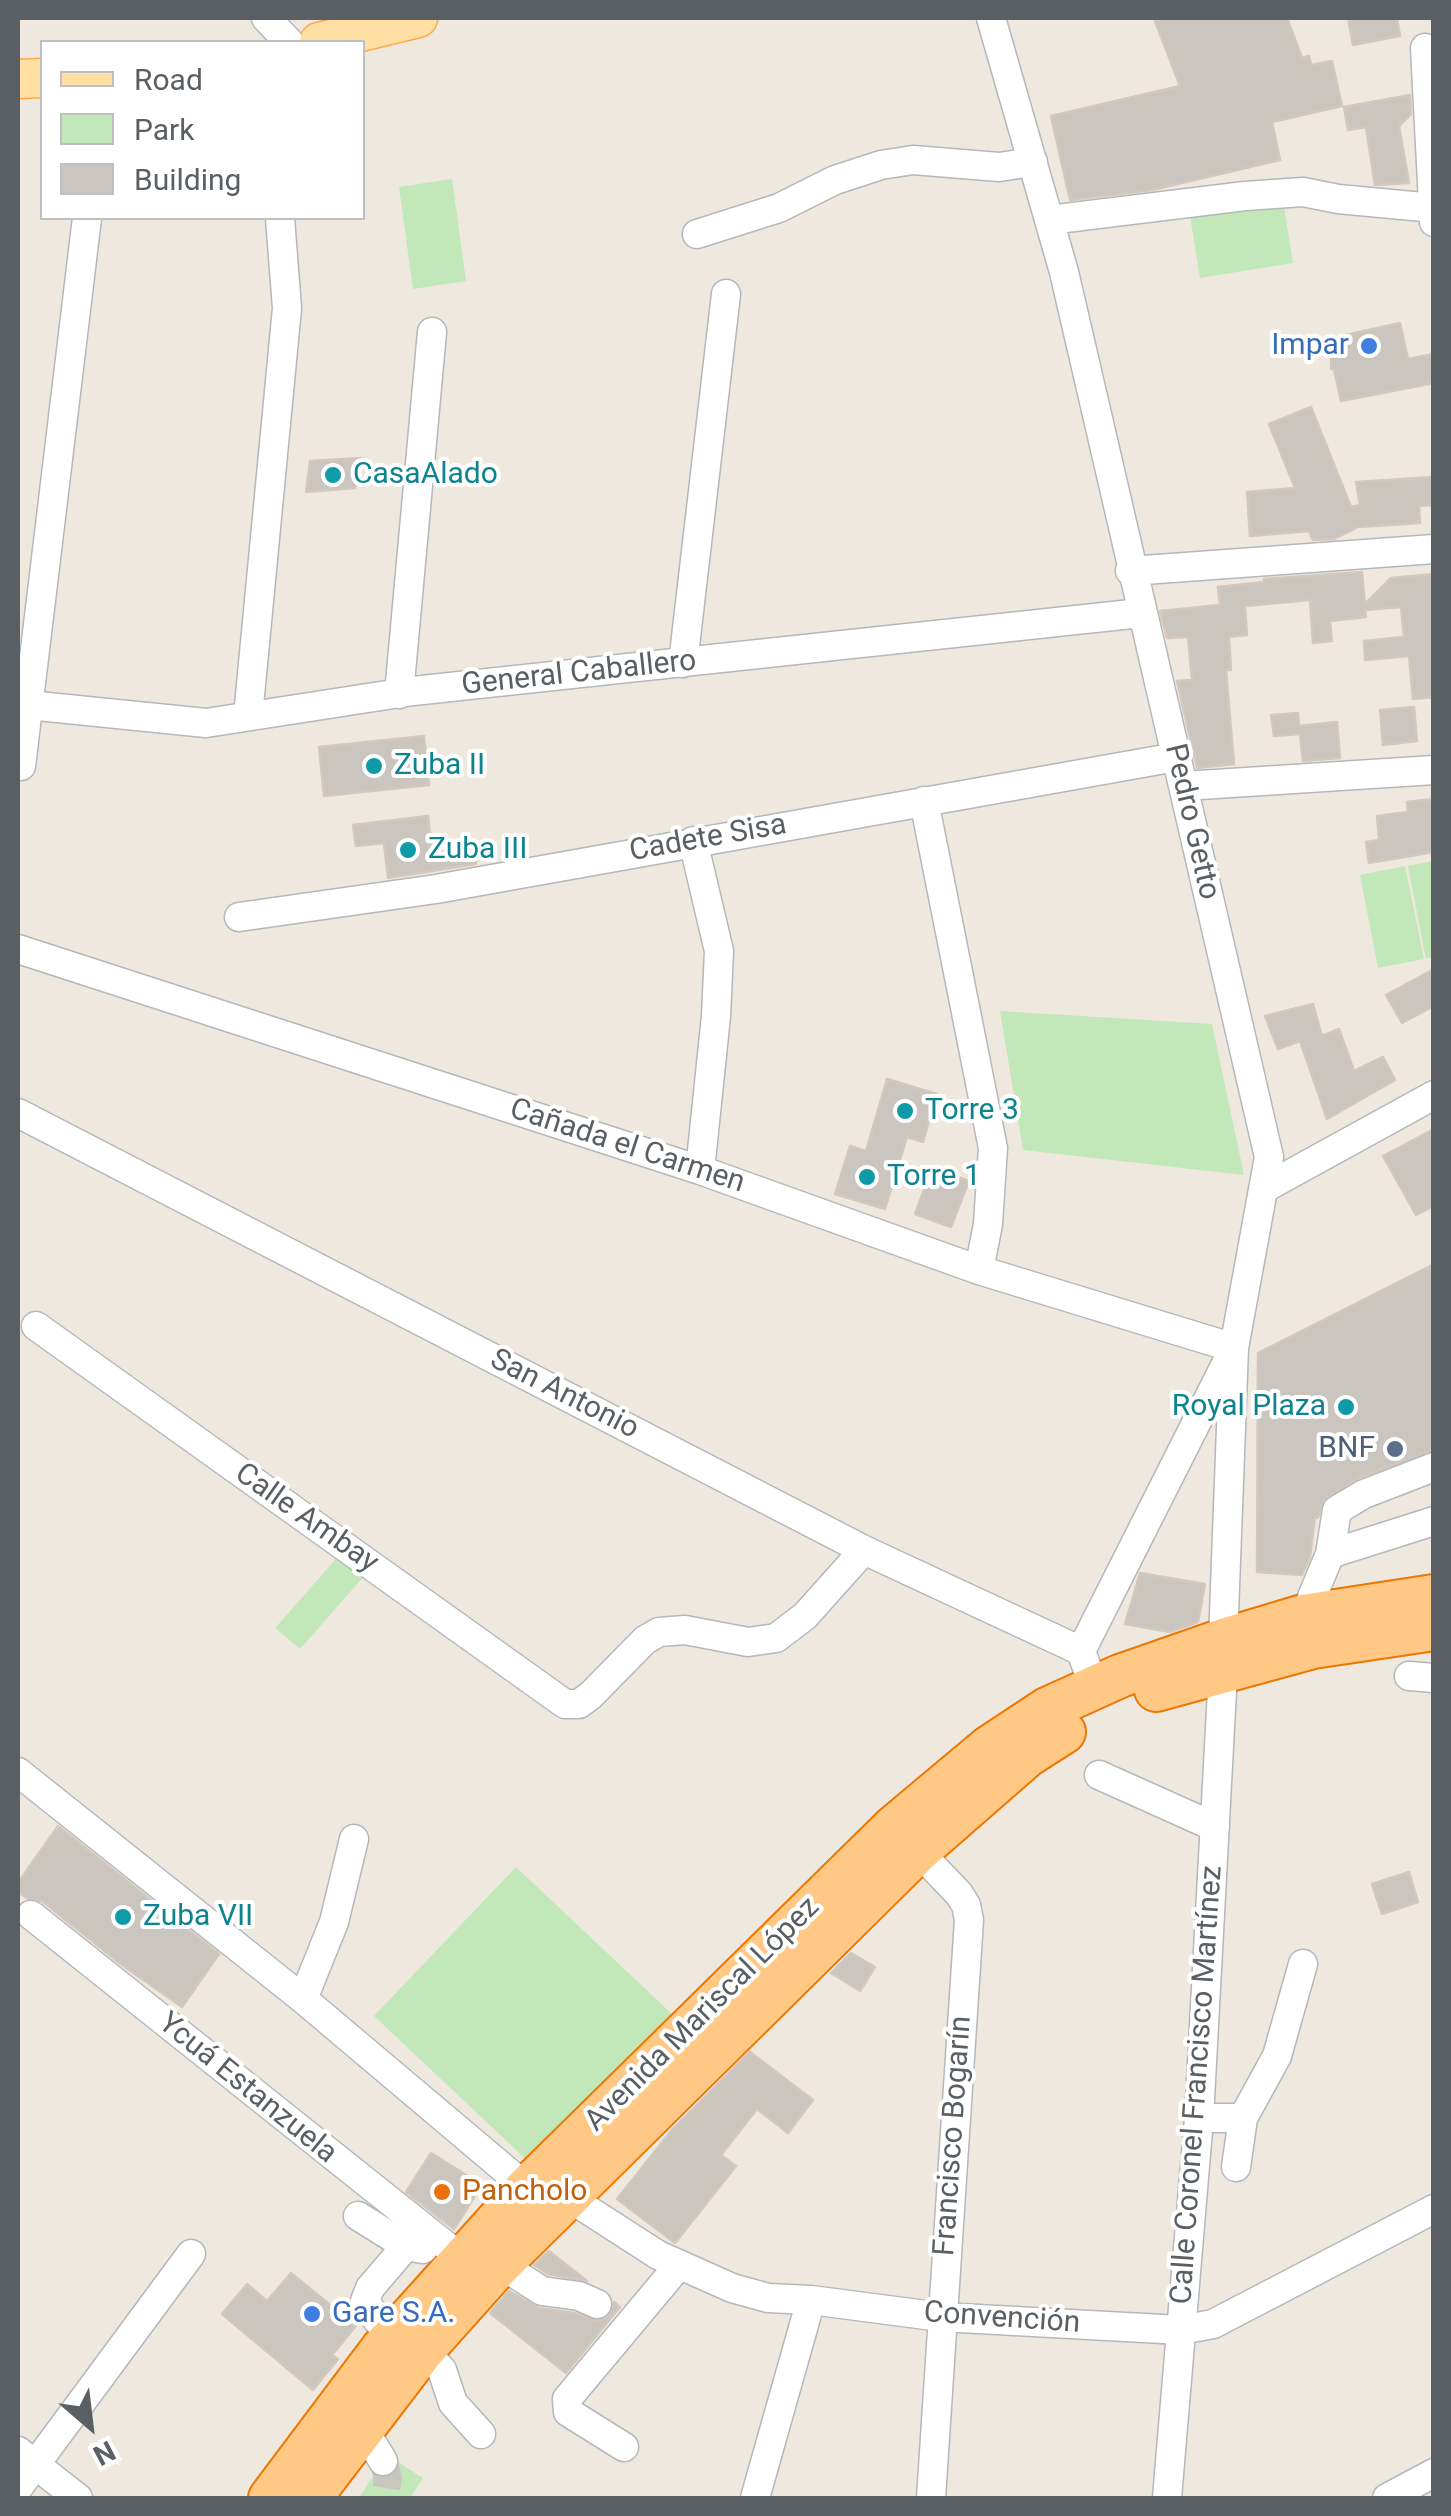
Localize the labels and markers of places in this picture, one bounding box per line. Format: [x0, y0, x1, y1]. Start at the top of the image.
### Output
place label: Impar [1271, 328, 1349, 364]
marker: Impar [1358, 335, 1380, 357]
place label: CasaAlado [353, 457, 498, 493]
marker: CasaAlado [322, 464, 344, 486]
place label: Zuba II [394, 748, 485, 784]
marker: Zuba II [363, 755, 385, 777]
place label: Zuba III [428, 832, 527, 868]
marker: Zuba III [397, 839, 419, 861]
place label: Torre 3 [925, 1093, 1019, 1129]
marker: Torre 3 [894, 1100, 916, 1122]
place label: Torre 1 [887, 1159, 981, 1195]
marker: Torre 1 [856, 1166, 878, 1188]
place label: Royal Plaza [1172, 1389, 1326, 1425]
marker: Royal Plaza [1335, 1396, 1357, 1418]
place label: BNF [1318, 1431, 1375, 1467]
marker: BNF [1384, 1438, 1406, 1460]
place label: Zuba VII [143, 1899, 253, 1935]
marker: Zuba VII [112, 1906, 134, 1928]
place label: Pancholo [462, 2174, 587, 2210]
marker: Pancholo [431, 2181, 453, 2203]
place label: Gare S.A. [332, 2296, 455, 2332]
marker: Gare S.A. [301, 2303, 323, 2325]

